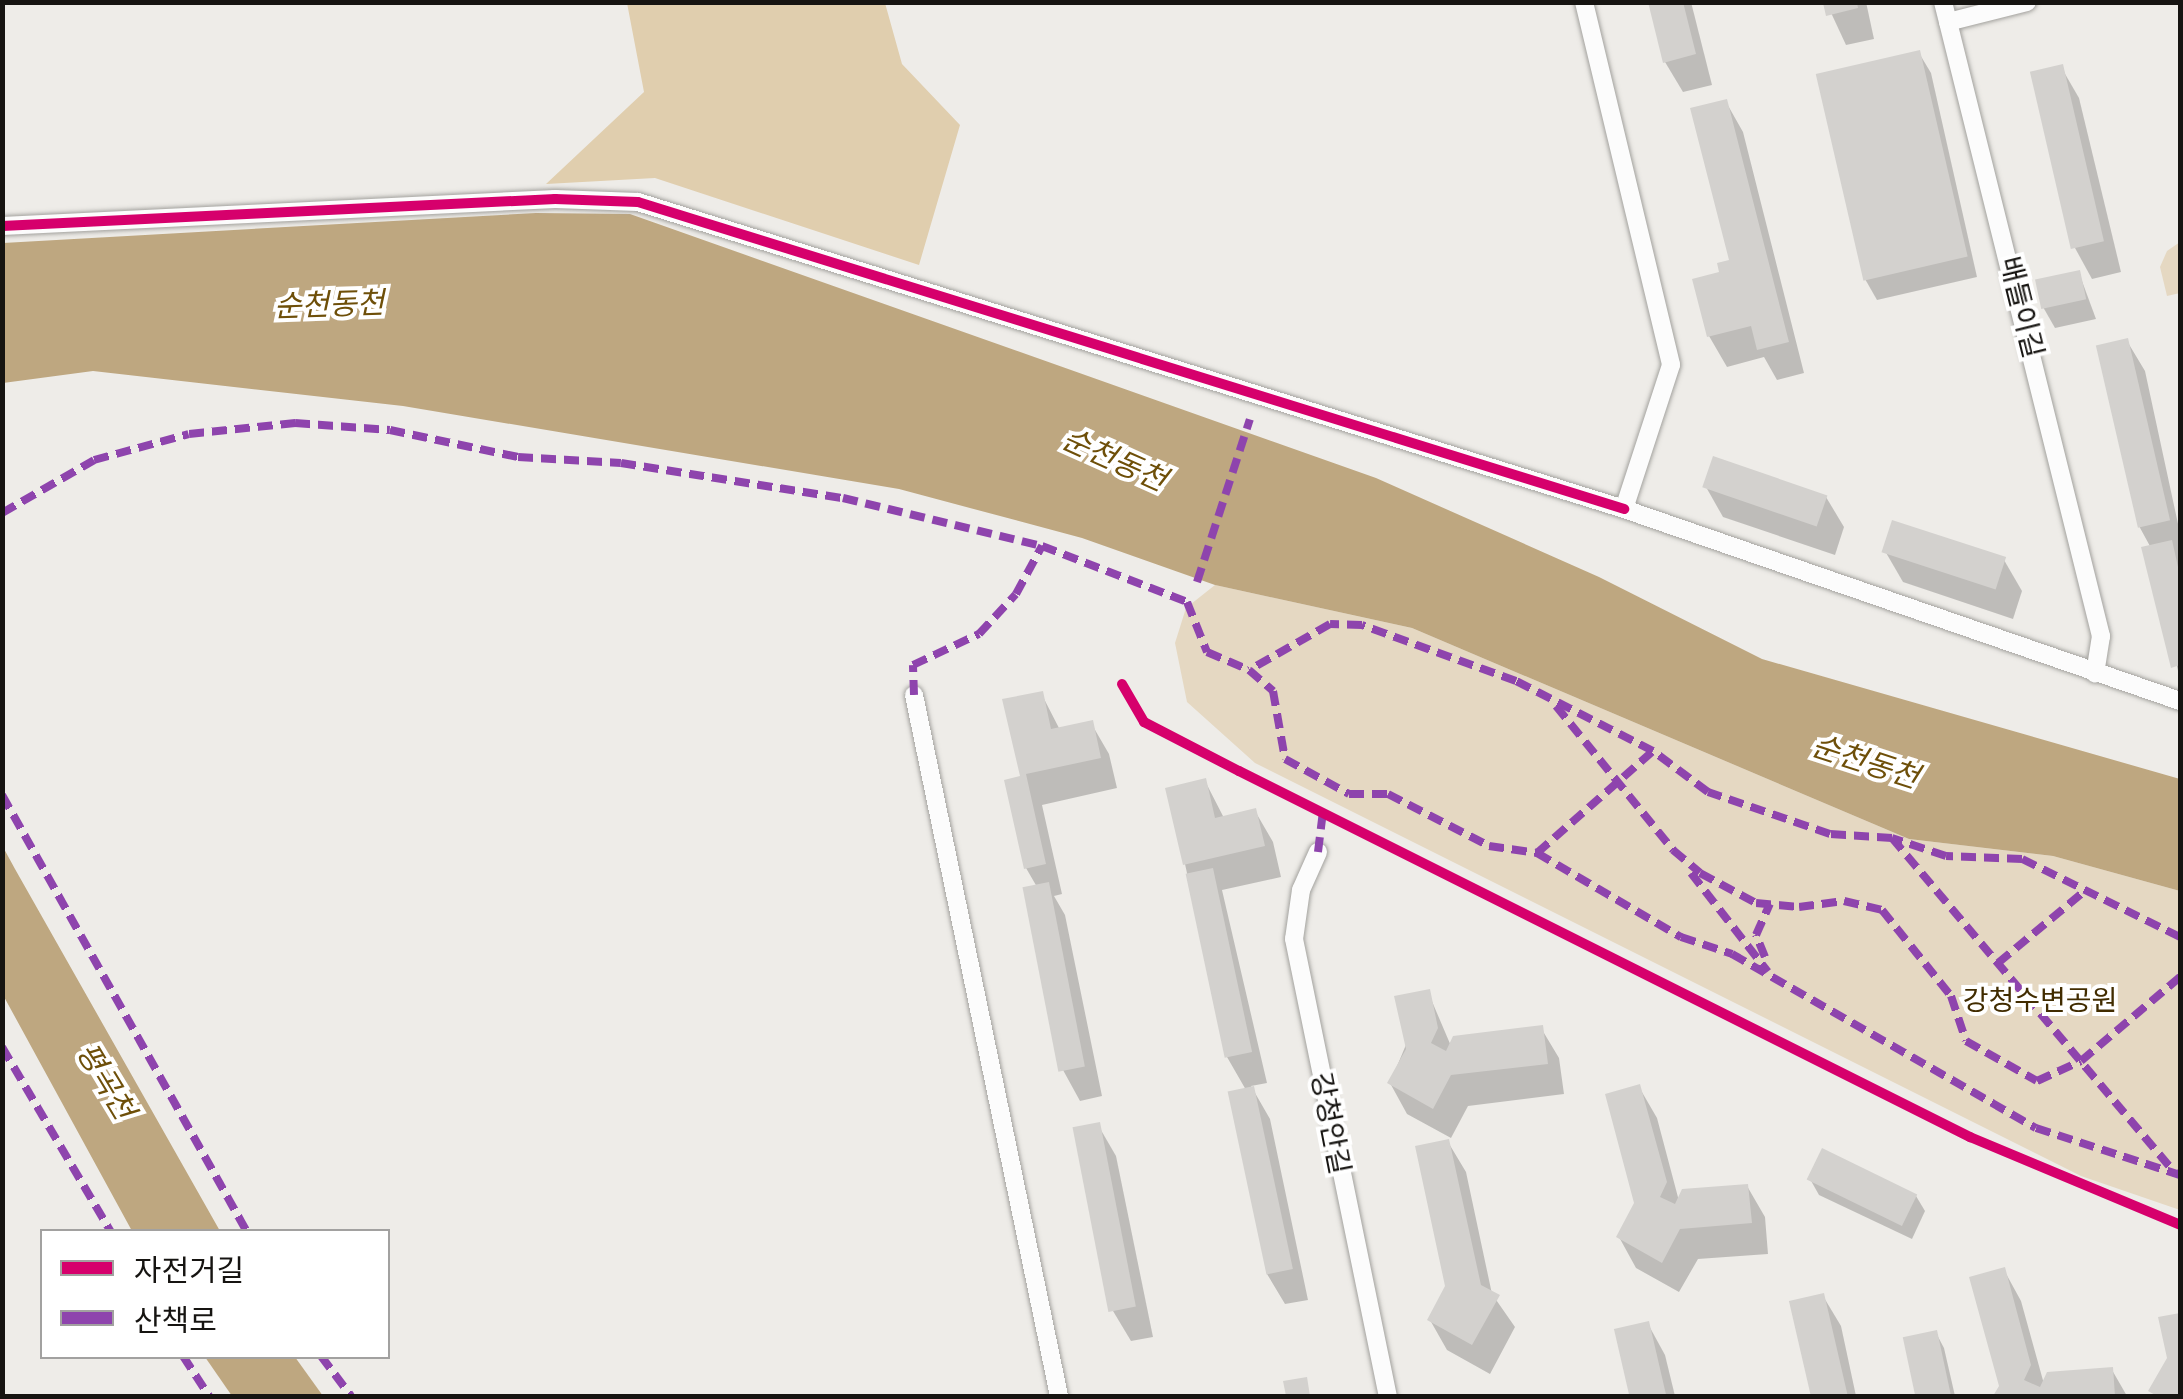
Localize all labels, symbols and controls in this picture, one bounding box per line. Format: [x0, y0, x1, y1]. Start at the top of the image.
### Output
street label: 배들이길 [1994, 253, 2052, 361]
water label: 순천동천 [273, 283, 385, 323]
water label: 순천동천 [1057, 419, 1173, 497]
water label: 순천동천 [1808, 726, 1924, 794]
park label: 강청수변공원 [1963, 982, 2117, 1016]
water label: 평곡천 [70, 1035, 144, 1125]
street label: 강청안길 [1306, 1069, 1358, 1177]
legend [40, 1229, 390, 1359]
text: 자전거길 [134, 1251, 244, 1287]
text: 산책로 [134, 1301, 217, 1337]

